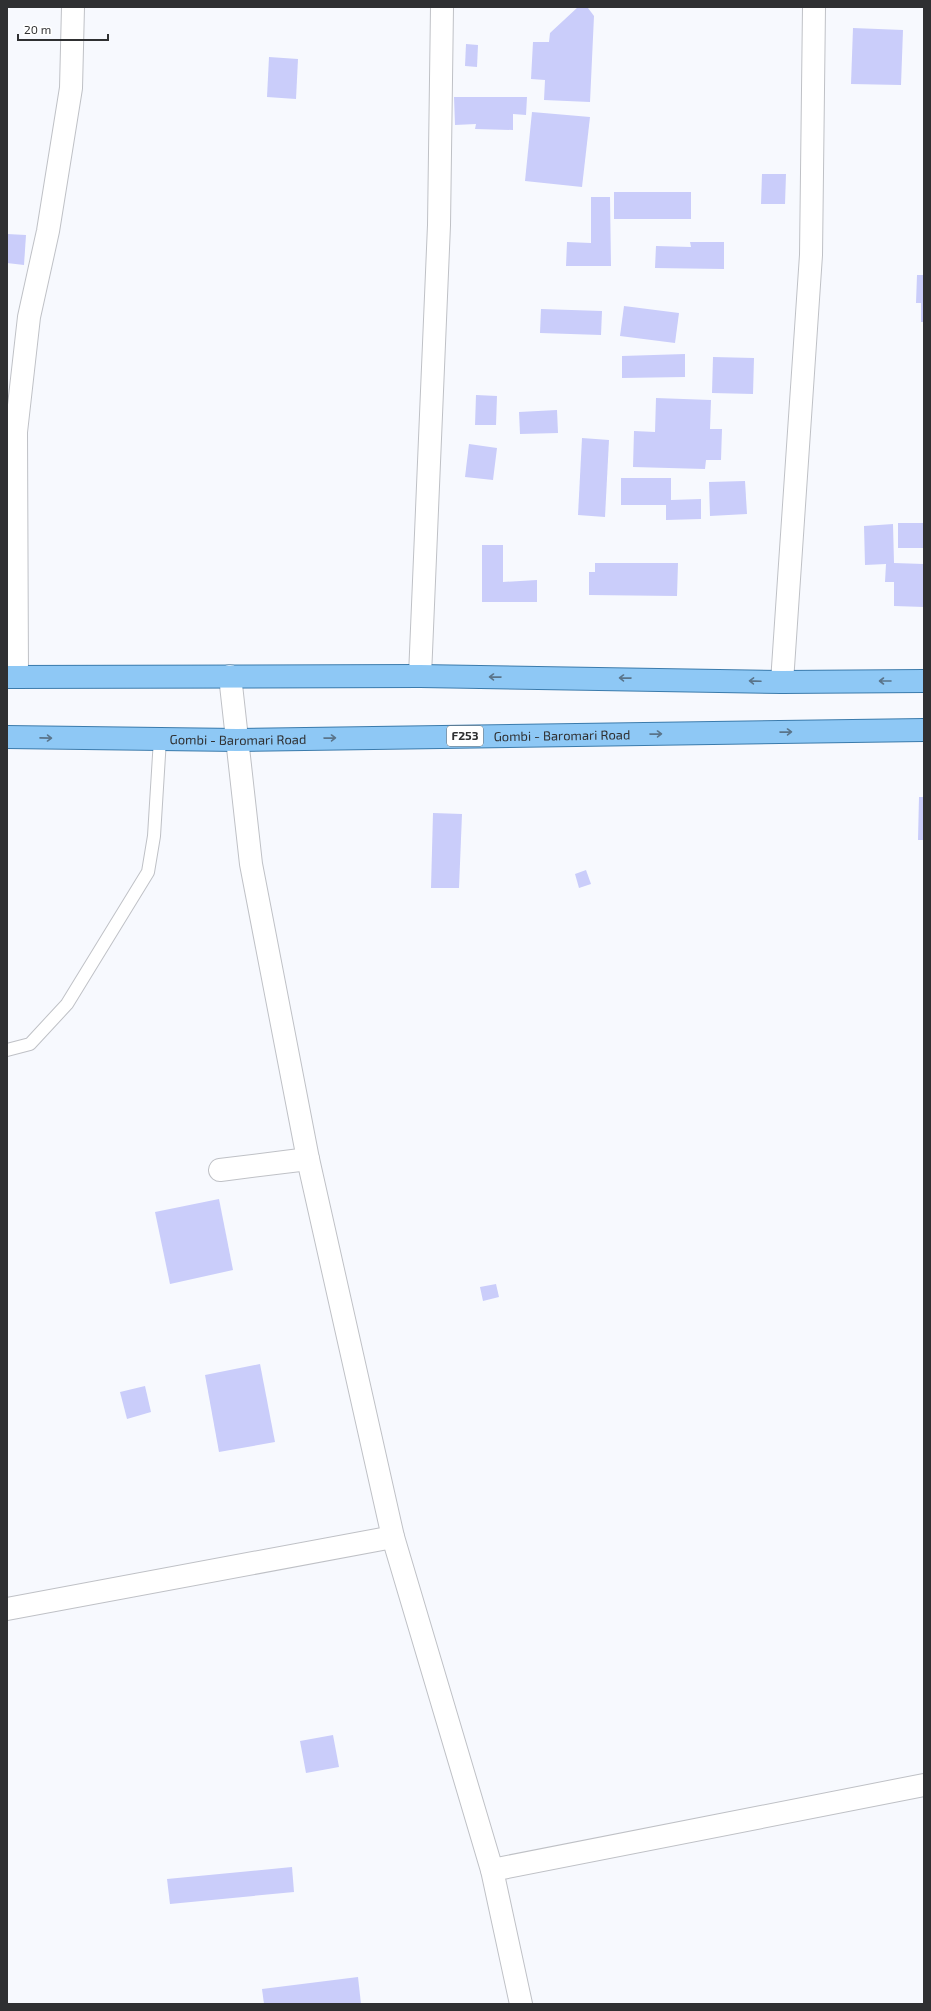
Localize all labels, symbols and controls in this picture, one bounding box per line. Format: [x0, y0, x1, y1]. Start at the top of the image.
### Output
scale bar [18, 16, 108, 42]
text: 20 m [24, 22, 51, 36]
one-way arrow [489, 673, 502, 680]
one-way arrow [619, 674, 632, 682]
one-way arrow [749, 677, 762, 685]
one-way arrow [879, 677, 892, 685]
road number: F253 [447, 726, 483, 746]
street label: Gombi - Baromari Road [493, 726, 630, 744]
one-way arrow [779, 728, 792, 736]
one-way arrow [649, 730, 662, 738]
street label: Gombi - Baromari Road [169, 731, 306, 748]
one-way arrow [39, 734, 52, 742]
one-way arrow [323, 734, 336, 742]

